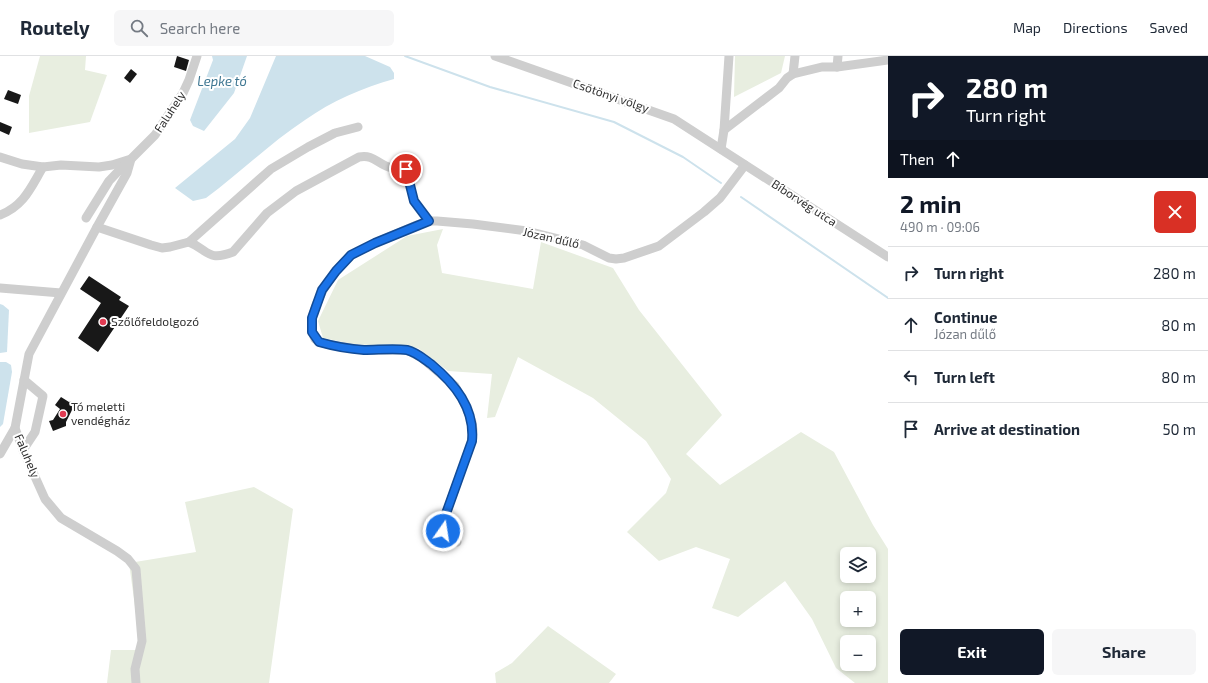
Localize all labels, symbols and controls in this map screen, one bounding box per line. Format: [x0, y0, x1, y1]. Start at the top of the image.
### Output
search box [114, 10, 394, 46]
text: Routely [20, 16, 90, 39]
icon: search [128, 17, 150, 39]
text: Search here [160, 19, 240, 37]
text: Map [1013, 19, 1041, 36]
text: Directions [1063, 19, 1128, 36]
text: Saved [1150, 19, 1188, 36]
text: 280 m [966, 70, 1048, 104]
icon: right [900, 72, 952, 124]
water label: Lepke tó [197, 73, 247, 89]
street label: Csötönyi völgy [571, 75, 652, 115]
street label: Faluhely [151, 88, 188, 135]
text: Turn right [966, 104, 1046, 126]
icon: ahead [942, 148, 964, 170]
text: Then [900, 150, 934, 168]
pin [389, 152, 423, 186]
icon: arrive [395, 158, 417, 180]
street label: Bíborvég utca [769, 176, 840, 228]
text: 2 min [900, 189, 961, 218]
button: close [1154, 191, 1196, 233]
text: 490 m · 09:06 [900, 219, 980, 235]
street label: Józan dűlő [522, 224, 581, 250]
icon: right [900, 262, 922, 284]
text: Turn right [934, 264, 1004, 282]
text: 280 m [1153, 264, 1196, 282]
text: Continue [934, 308, 997, 326]
place label: Szőlőfeldolgozó [111, 314, 199, 328]
icon: ahead [900, 314, 922, 336]
text: 80 m [1161, 316, 1196, 334]
marker: Szőlőfeldolgozó [98, 317, 108, 327]
text: Józan dűlő [934, 326, 996, 342]
icon: left [900, 366, 922, 388]
text: Turn left [934, 368, 995, 386]
text: 80 m [1161, 368, 1196, 386]
place label: Tó meletti vendégház [71, 399, 130, 427]
marker: Tó meletti vendégház [58, 409, 68, 419]
icon: arrive [900, 418, 922, 440]
text: Arrive at destination [934, 420, 1080, 438]
text: 50 m [1162, 420, 1196, 438]
street label: Faluhely [12, 432, 44, 480]
position arrow [422, 510, 464, 552]
map controls [840, 547, 876, 671]
button: layers [840, 547, 876, 583]
button: + [840, 591, 876, 627]
button: Exit [900, 629, 1044, 675]
button: Share [1052, 629, 1196, 675]
button: − [840, 635, 876, 671]

